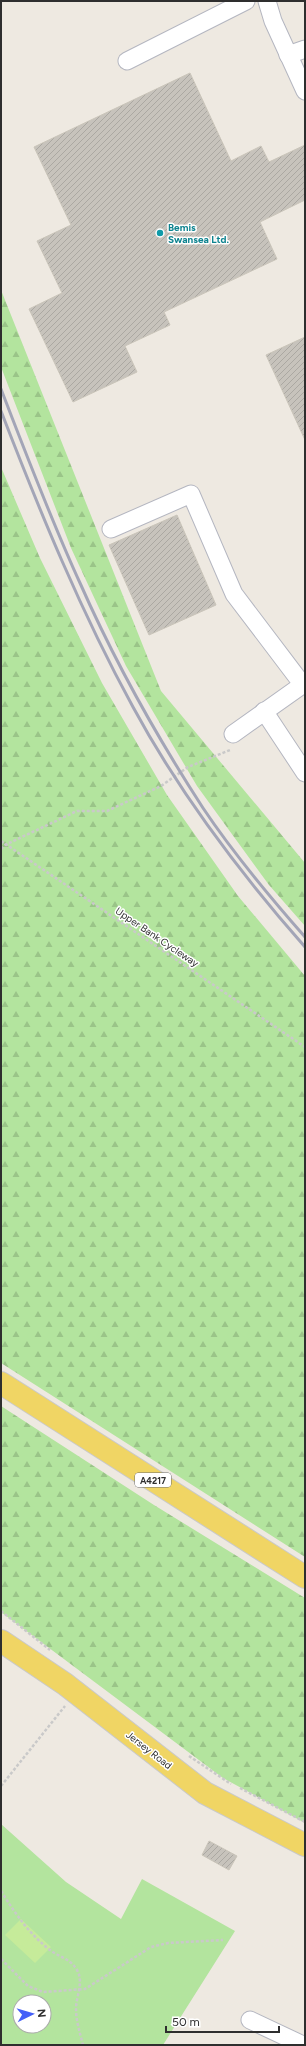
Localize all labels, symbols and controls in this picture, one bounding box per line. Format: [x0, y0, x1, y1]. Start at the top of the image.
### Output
place label: Bemis Swansea Ltd. [168, 221, 229, 246]
marker: Bemis Swansea Ltd. [155, 228, 165, 238]
street label: Upper Bank Cycleway [113, 904, 202, 970]
road number: A4217 [135, 1473, 171, 1487]
street label: Jersey Road [123, 1728, 175, 1772]
north arrow [12, 1994, 52, 2034]
text: N [35, 2008, 48, 2018]
scale bar [166, 2008, 279, 2034]
text: 50 m [172, 2015, 200, 2029]

